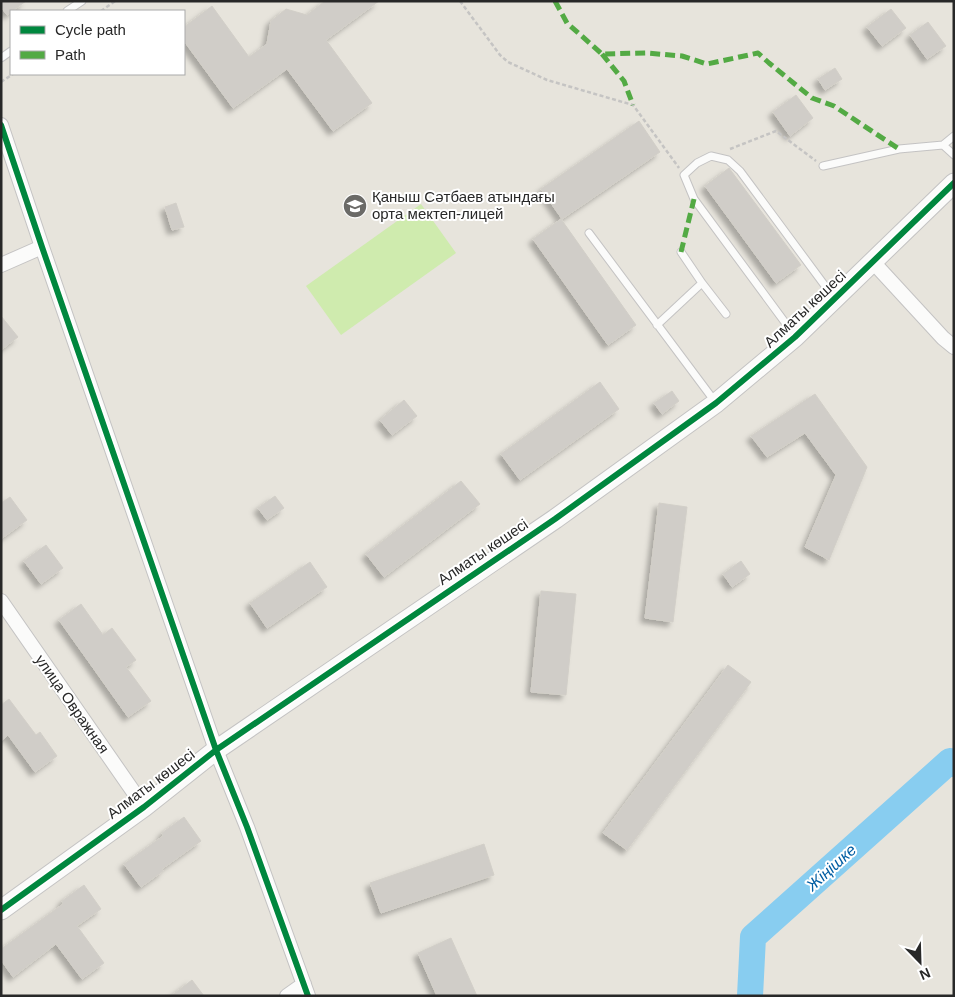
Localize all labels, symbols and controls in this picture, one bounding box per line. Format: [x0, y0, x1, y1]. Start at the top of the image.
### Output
legend [10, 10, 185, 75]
text: Cycle path [55, 21, 126, 38]
text: Path [55, 46, 86, 63]
place label: Қаныш Сәтбаев атындағы орта мектеп-лицей [372, 188, 555, 222]
school or university icon: Қаныш Сәтбаев атындағы орта мектеп-лицей [342, 193, 368, 219]
street label: Алматы көшесі [760, 267, 849, 351]
street label: Алматы көшесі [434, 515, 531, 588]
street label: улица Овражная [32, 651, 113, 756]
street label: Алматы көшесі [104, 745, 198, 822]
water label: Жіңішке [802, 841, 860, 895]
north arrow [895, 937, 945, 987]
text: N [917, 965, 933, 983]

